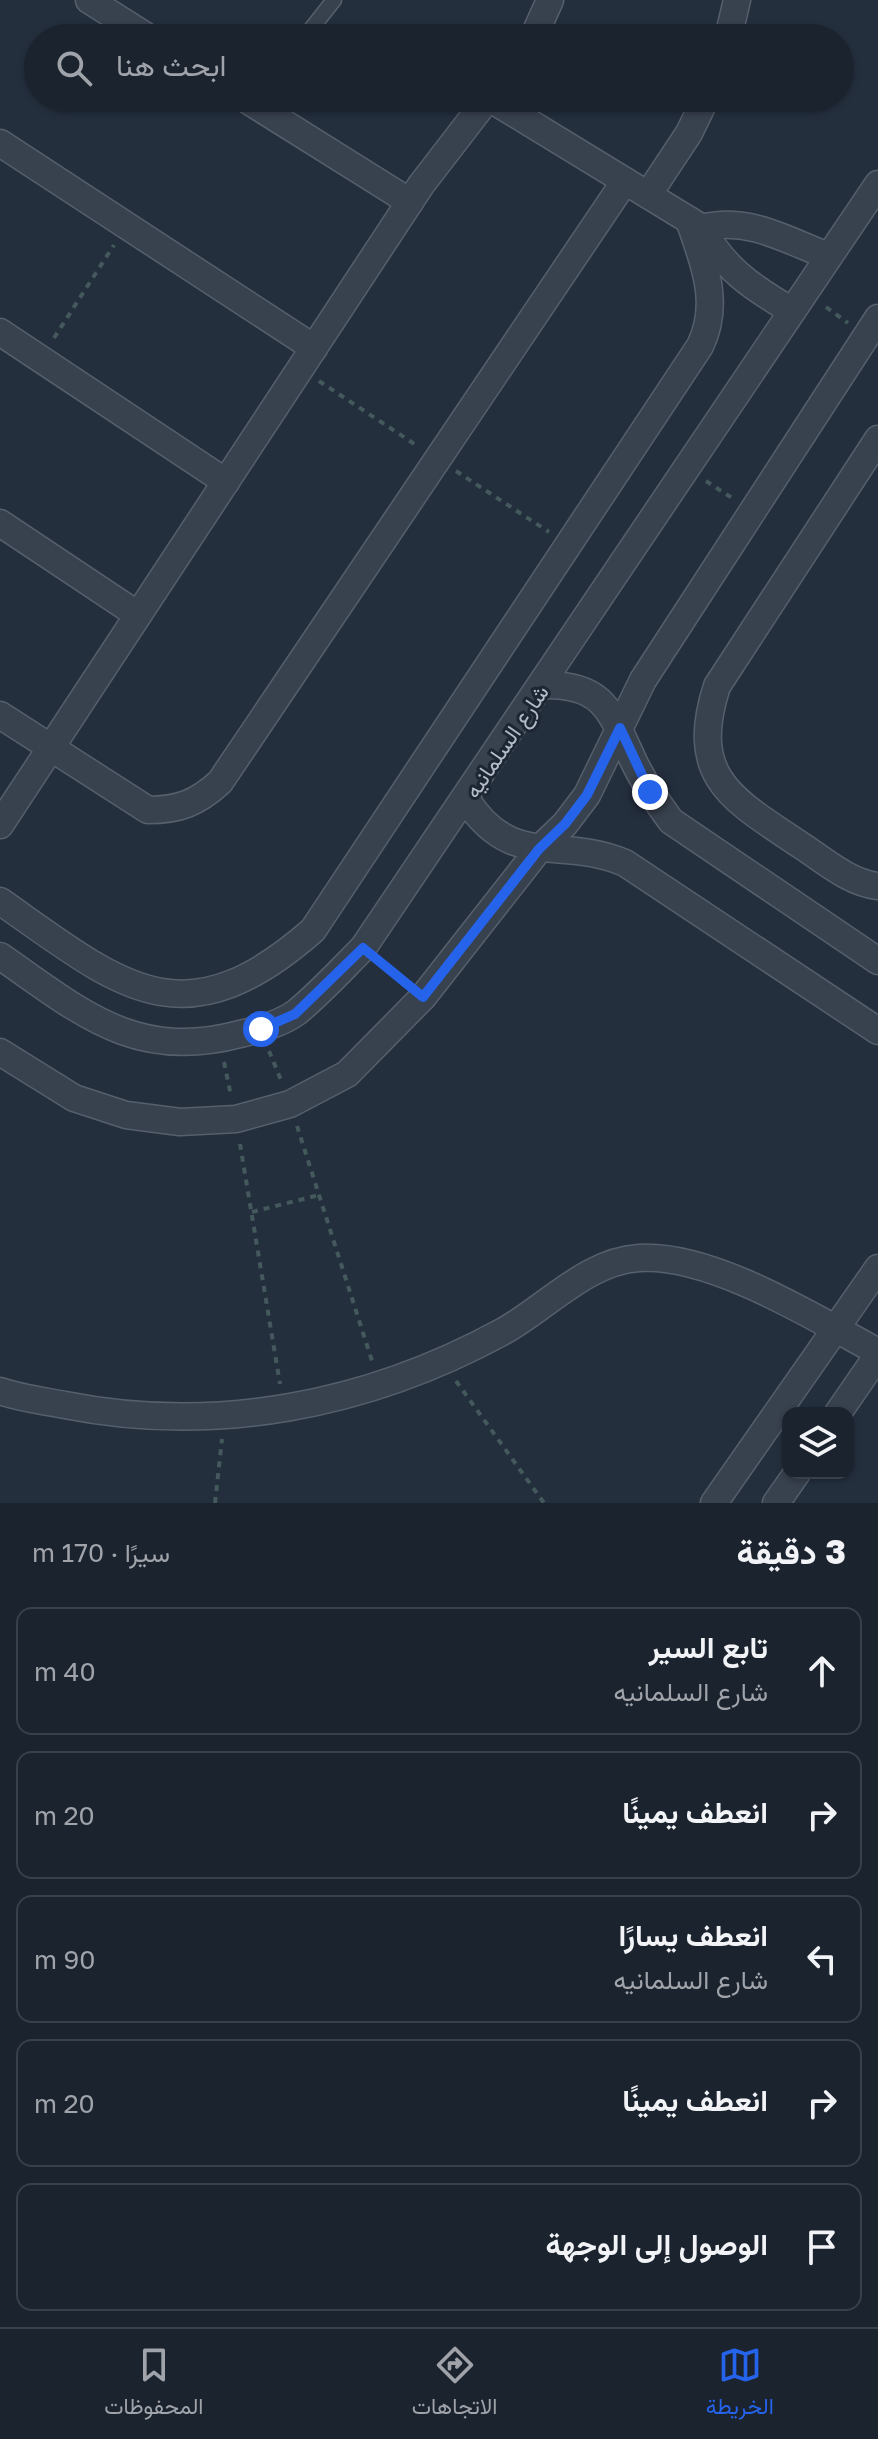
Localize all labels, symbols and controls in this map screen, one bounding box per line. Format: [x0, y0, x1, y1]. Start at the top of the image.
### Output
search box [24, 24, 854, 112]
icon: search [52, 46, 96, 90]
text: ابحث هنا [116, 47, 226, 83]
street label: شارع السلمانيه [458, 679, 555, 804]
route end [632, 774, 668, 810]
route start [243, 1011, 279, 1047]
map controls [782, 1407, 854, 1479]
button: layers [782, 1407, 854, 1479]
text: 3 دقيقة [737, 1531, 846, 1571]
text: سيرًا · 170 m [32, 1537, 170, 1568]
text: تابع السير [649, 1629, 768, 1665]
icon: ahead [800, 1649, 844, 1693]
text: 40 m [34, 1656, 96, 1687]
text: شارع السلمانيه [613, 1676, 768, 1707]
icon: right [800, 1793, 844, 1837]
text: انعطف يمينًا [622, 1794, 768, 1830]
text: 20 m [34, 1800, 95, 1831]
text: انعطف يسارًا [619, 1917, 768, 1953]
icon: left [800, 1937, 844, 1981]
text: 90 m [34, 1944, 95, 1975]
text: شارع السلمانيه [613, 1964, 768, 1995]
icon: right [800, 2081, 844, 2125]
text: انعطف يمينًا [622, 2082, 768, 2118]
text: 20 m [34, 2088, 95, 2119]
icon: arrive [800, 2225, 844, 2269]
text: الوصول إلى الوجهة [546, 2226, 768, 2262]
tab: المحفوظات [104, 2343, 203, 2426]
tab: الاتجاهات [412, 2343, 497, 2426]
tab: الخريطة [706, 2343, 774, 2426]

